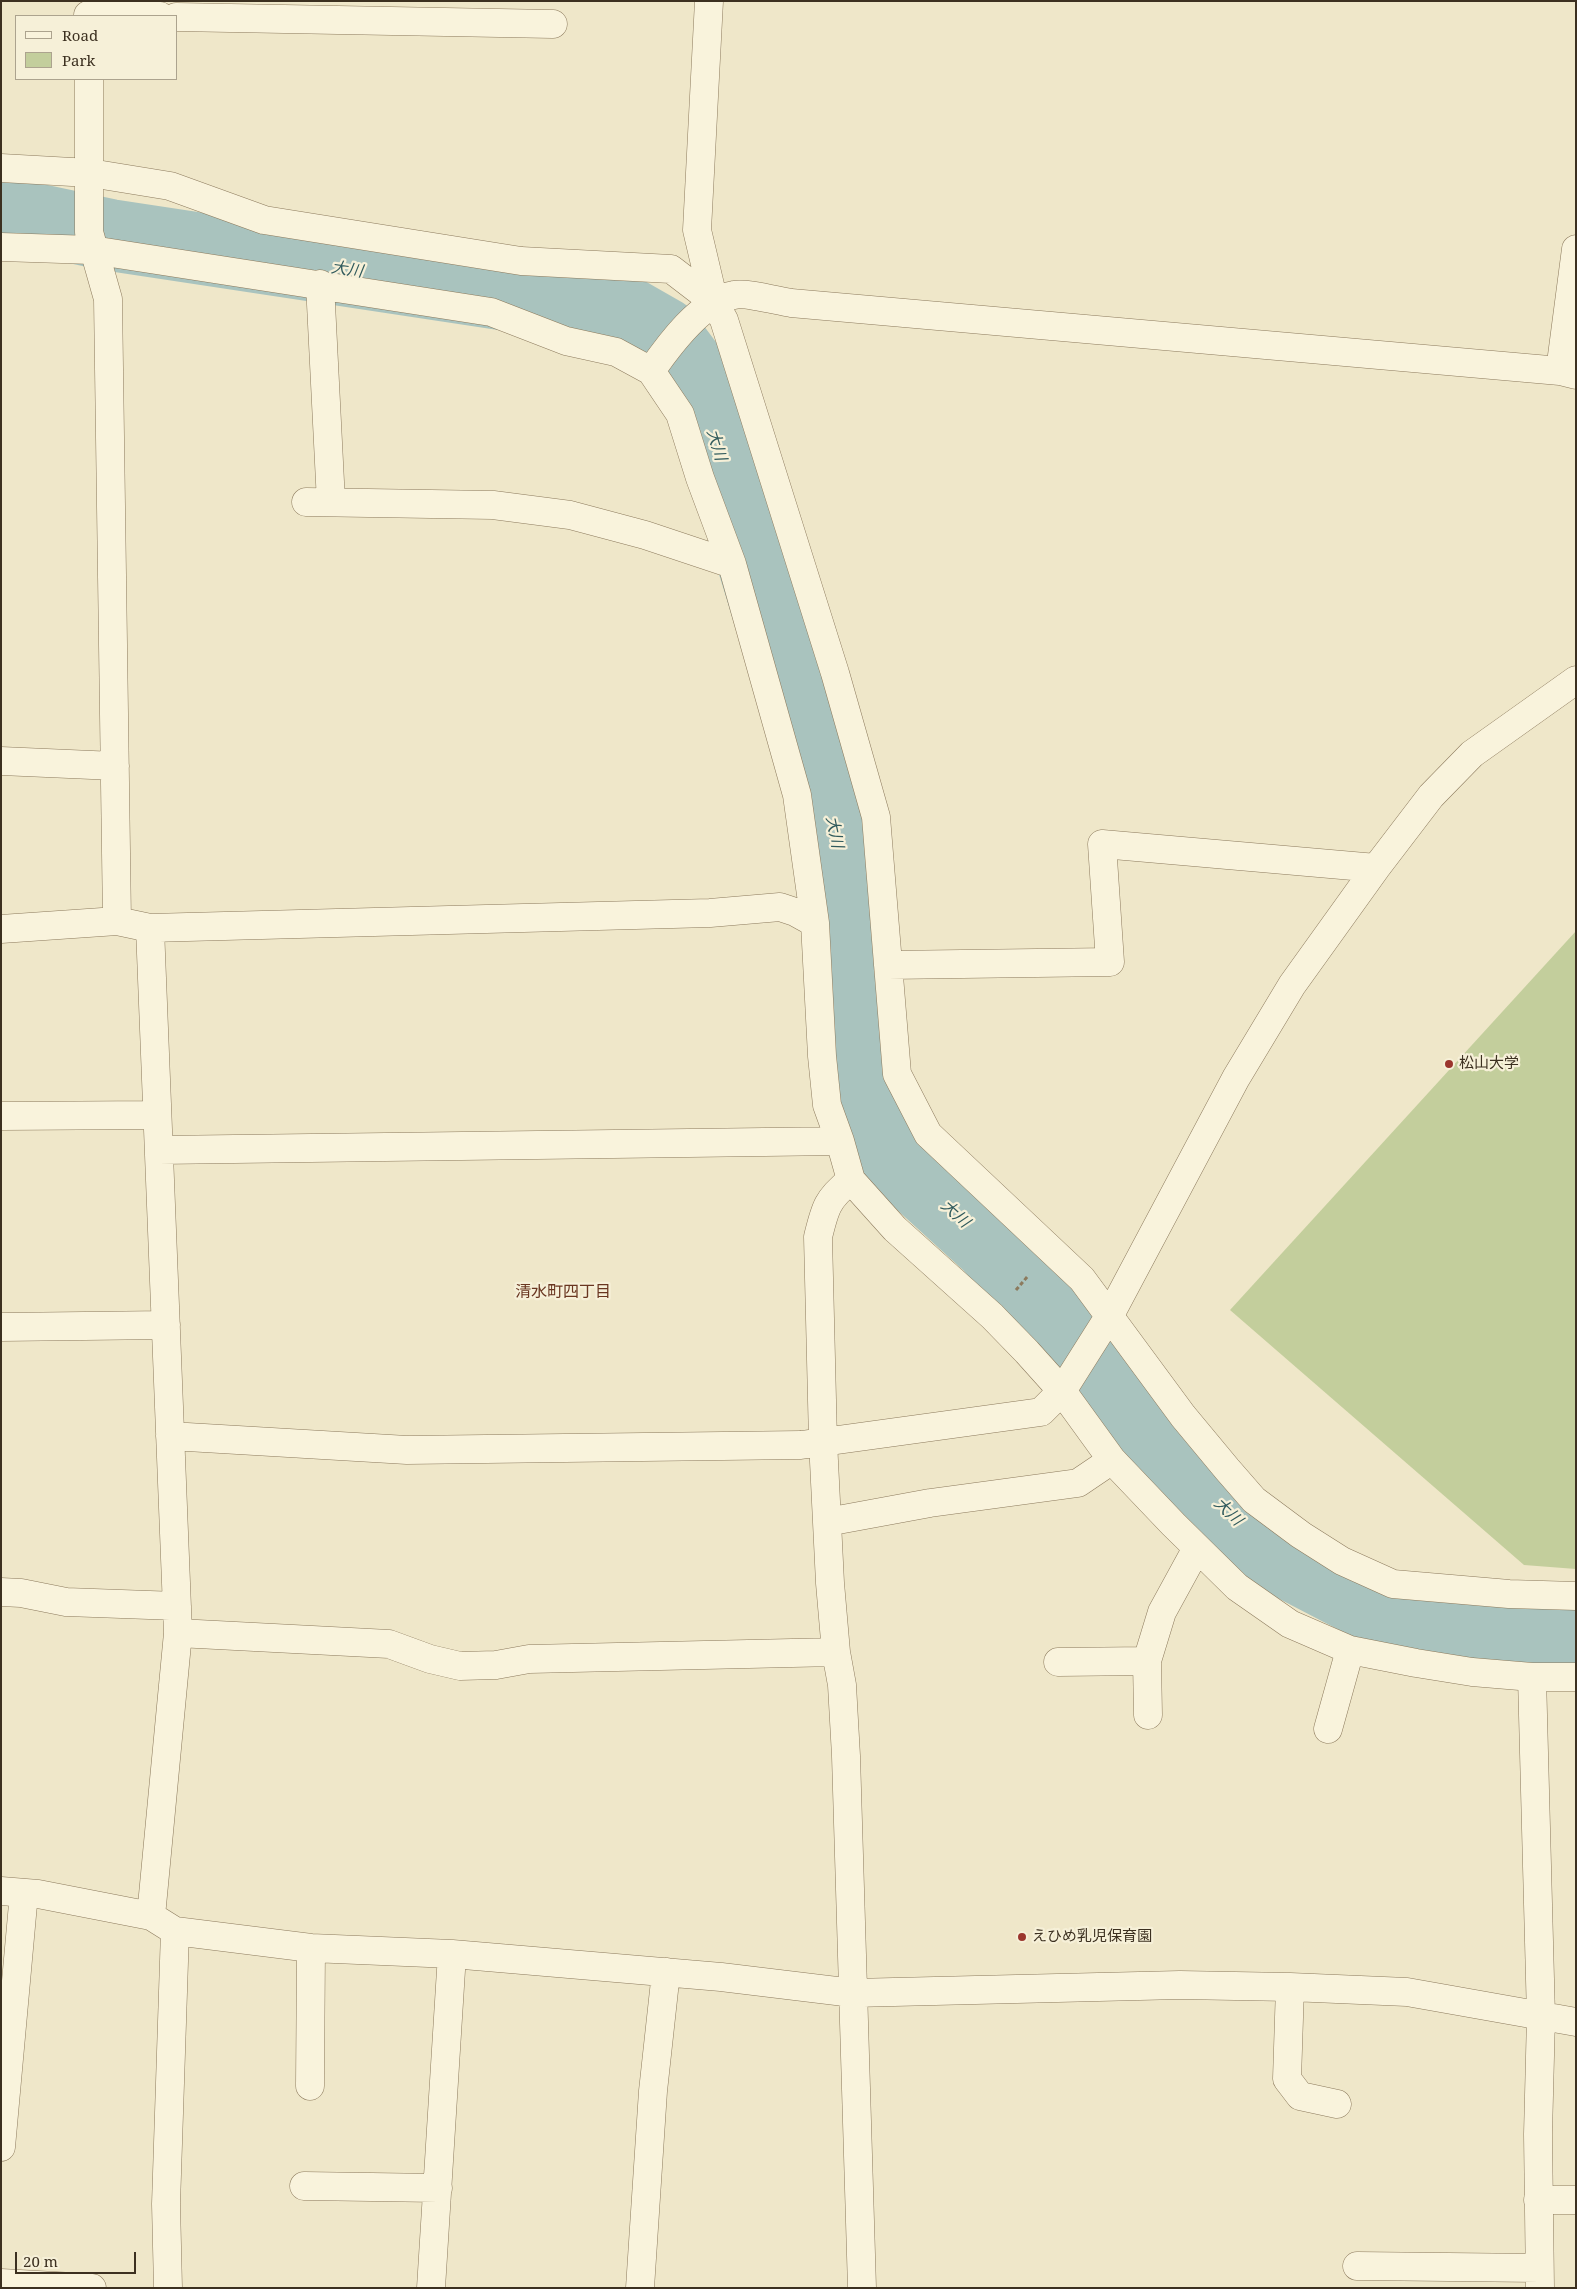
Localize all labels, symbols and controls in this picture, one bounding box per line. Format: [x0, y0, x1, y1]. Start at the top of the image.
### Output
legend [15, 15, 178, 80]
text: Road [62, 25, 98, 45]
text: Park [62, 50, 95, 70]
water label: 大川 [330, 258, 364, 282]
water label: 大川 [702, 427, 730, 463]
water label: 大川 [821, 814, 847, 850]
place label: 松山大学 [1459, 1055, 1519, 1073]
marker: 松山大学 [1443, 1058, 1455, 1070]
water label: 大川 [937, 1196, 973, 1232]
district label: 清水町四丁目 [515, 1282, 611, 1302]
water label: 大川 [1210, 1494, 1246, 1530]
place label: えひめ乳児保育園 [1032, 1928, 1152, 1946]
marker: えひめ乳児保育園 [1016, 1931, 1028, 1943]
scale bar [18, 2242, 139, 2274]
text: 20 m [23, 2251, 58, 2271]

